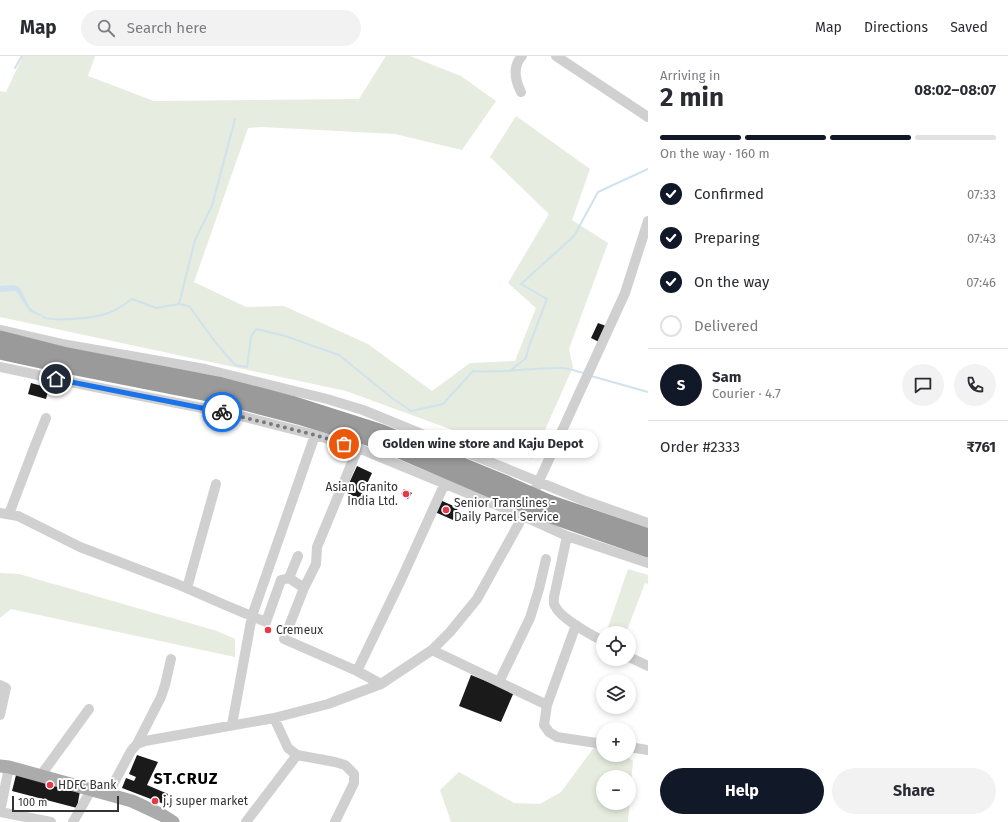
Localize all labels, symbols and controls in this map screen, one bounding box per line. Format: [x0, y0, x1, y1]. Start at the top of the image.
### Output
search box [81, 10, 361, 46]
text: Map [20, 16, 57, 39]
icon: search [95, 17, 117, 39]
text: Search here [127, 19, 207, 37]
text: Map [815, 19, 842, 36]
text: Directions [864, 19, 928, 36]
text: Saved [950, 19, 988, 36]
text: Arriving in [660, 68, 720, 83]
text: 08:02–08:07 [914, 81, 996, 99]
text: 2 min [660, 82, 724, 113]
text: On the way · 160 m [660, 146, 770, 161]
icon: check [660, 183, 682, 205]
text: Confirmed [694, 185, 764, 203]
text: 07:33 [967, 187, 996, 202]
icon: check [660, 227, 682, 249]
text: Preparing [694, 229, 759, 247]
text: 07:43 [967, 231, 996, 246]
icon: check [660, 271, 682, 293]
text: On the way [694, 273, 769, 291]
text: 07:46 [966, 275, 996, 290]
text: Delivered [694, 317, 758, 335]
pin [39, 362, 73, 396]
button: chat [902, 364, 944, 406]
button: phone [954, 364, 996, 406]
icon: home [45, 368, 67, 390]
text: Sam [712, 368, 741, 386]
text: S [677, 376, 685, 394]
text: Courier · 4.7 [712, 386, 781, 401]
courier [202, 392, 242, 432]
icon: bike [211, 401, 233, 423]
pin [327, 427, 361, 461]
callout: Golden wine store and Kaju Depot [368, 430, 598, 458]
icon: bag [333, 433, 355, 455]
text: Golden wine store and Kaju Depot [382, 436, 584, 451]
text: Order #2333 [660, 438, 740, 456]
text: ₹761 [967, 438, 996, 456]
place label: Asian Granito India Ltd. [326, 480, 398, 508]
marker: Asian Granito India Ltd. [401, 489, 411, 499]
place label: Senior Translines - Daily Parcel Service [454, 496, 559, 524]
marker: Senior Translines - Daily Parcel Service [441, 505, 451, 515]
place label: Cremeux [276, 623, 323, 637]
marker: Cremeux [263, 625, 273, 635]
map controls [596, 626, 636, 810]
button: locate [596, 626, 636, 666]
button: layers [596, 674, 636, 714]
button: + [596, 722, 636, 762]
button: Help [660, 768, 824, 814]
button: Share [832, 768, 996, 814]
district label: ST.CRUZ [154, 769, 218, 788]
button: − [596, 770, 636, 810]
place label: HDFC Bank [58, 778, 117, 792]
marker: HDFC Bank [45, 780, 55, 790]
scale bar [12, 794, 119, 813]
place label: j.j super market [162, 794, 249, 808]
text: 100 m [18, 796, 47, 809]
marker: j.j super market [150, 796, 160, 806]

